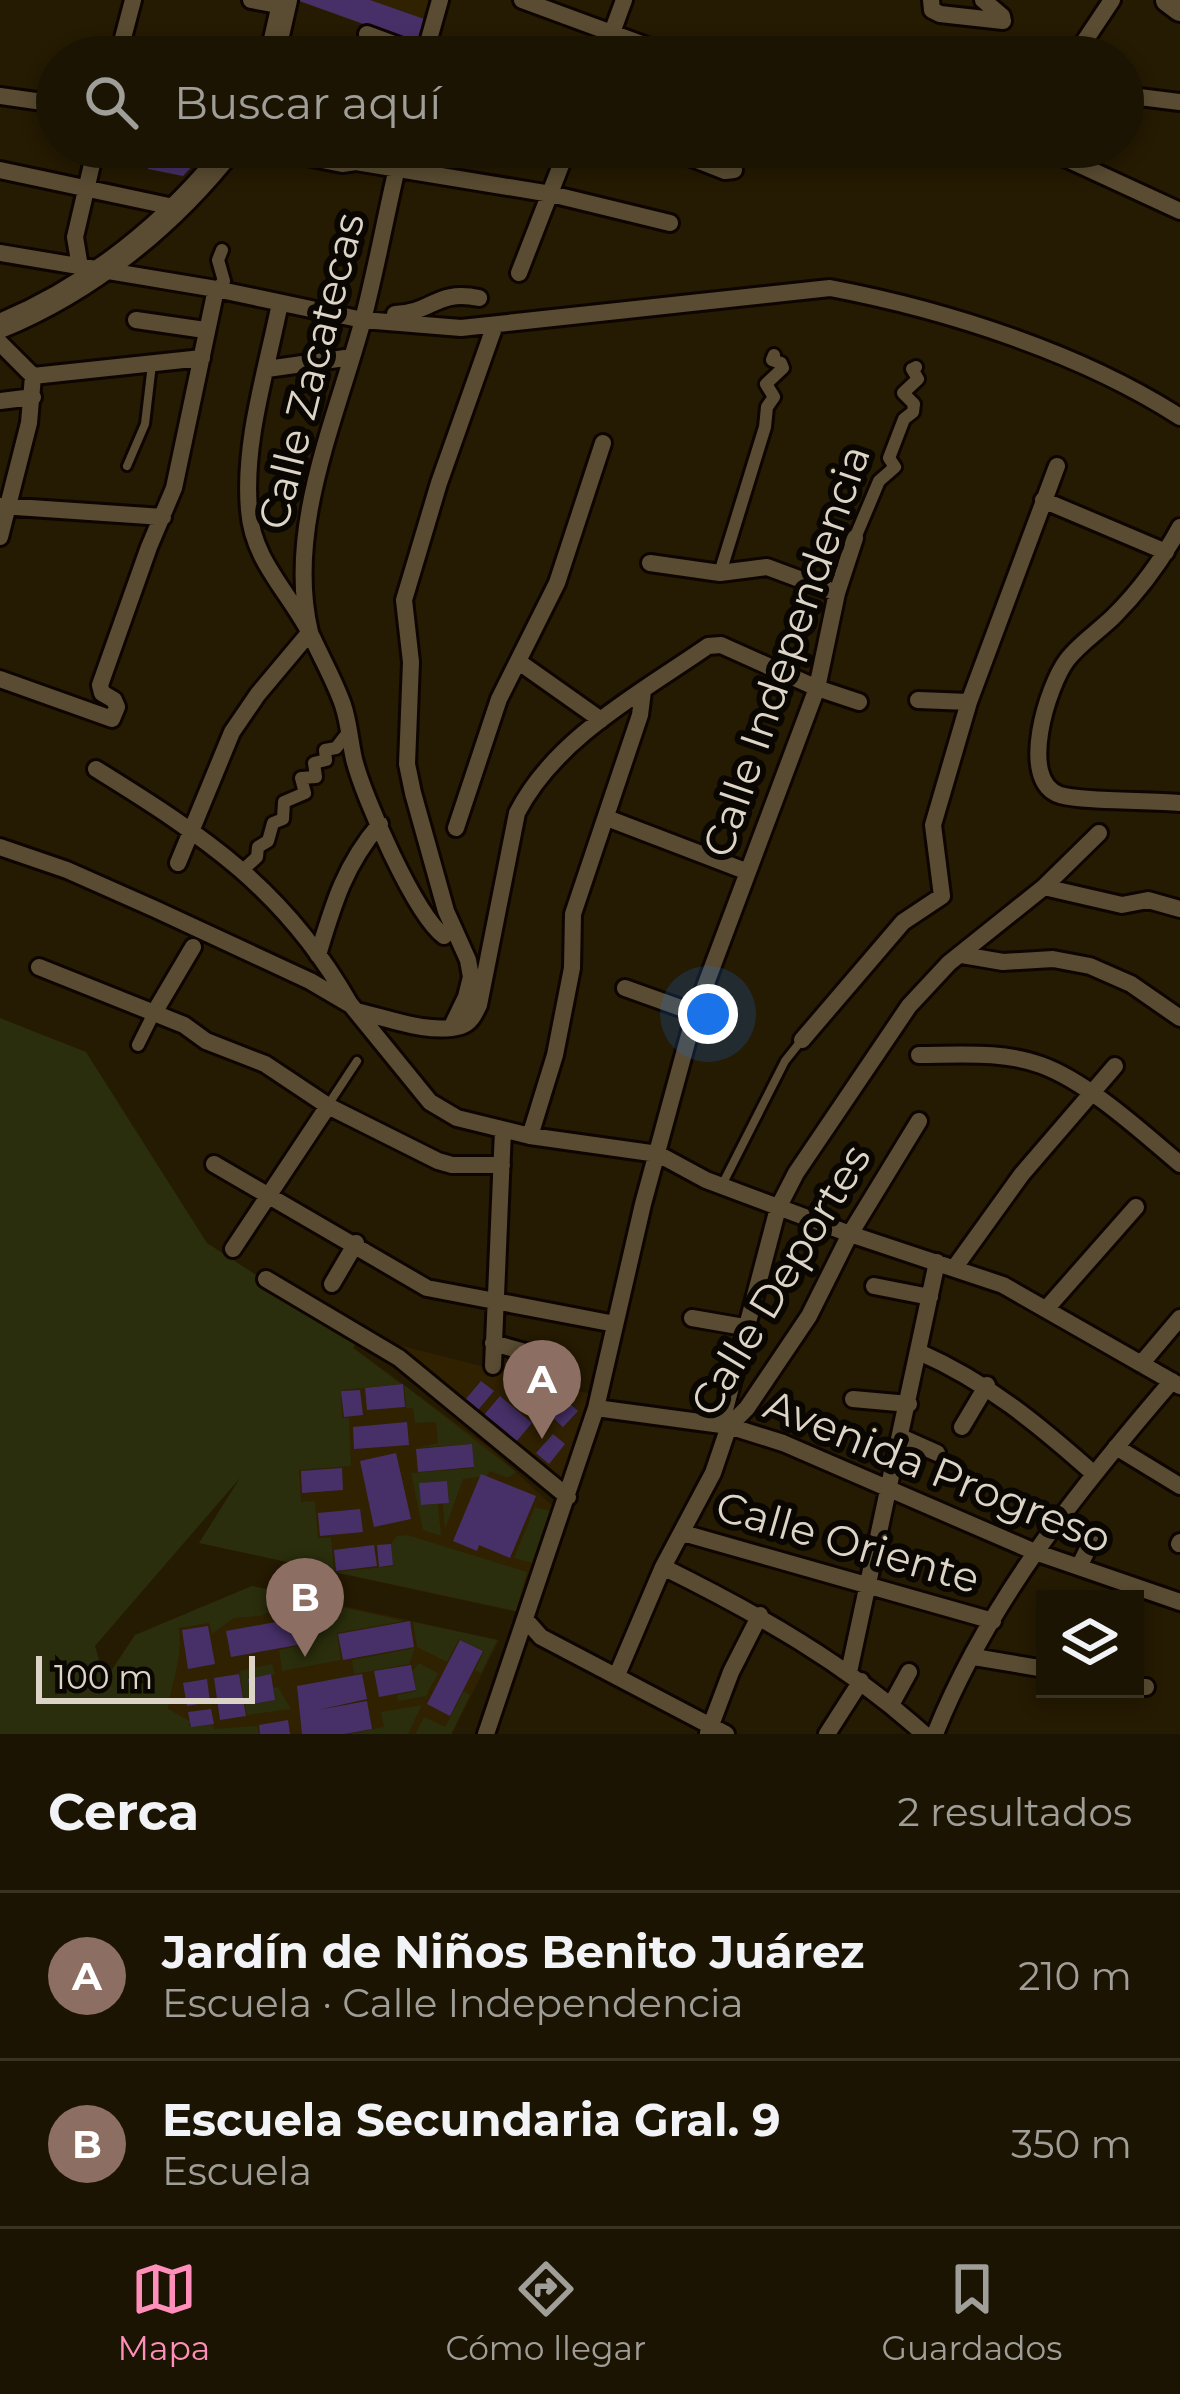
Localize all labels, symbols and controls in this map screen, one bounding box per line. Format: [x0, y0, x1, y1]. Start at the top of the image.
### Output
search box [36, 36, 1144, 168]
icon: search [78, 69, 144, 135]
text: Buscar aquí [174, 75, 441, 130]
street label: Calle Zacatecas [247, 207, 375, 535]
street label: Calle Independencia [691, 438, 881, 864]
your location [678, 984, 738, 1044]
street label: Calle Deportes [678, 1135, 882, 1425]
pin: A [503, 1340, 581, 1439]
street label: Avenida Progreso [757, 1378, 1119, 1564]
street label: Calle Oriente [710, 1480, 986, 1604]
pin: B [266, 1558, 344, 1657]
map controls [1036, 1590, 1144, 1698]
button: layers [1036, 1590, 1144, 1698]
scale bar [36, 1650, 255, 1703]
text: 100 m [54, 1657, 153, 1697]
text: Cerca [48, 1781, 199, 1843]
text: 2 resultados [898, 1788, 1132, 1836]
text: Jardín de Niños Benito Juárez [162, 1924, 865, 1979]
text: A [72, 1952, 102, 2000]
text: 210 m [1018, 1952, 1132, 2000]
text: Escuela · Calle Independencia [162, 1979, 743, 2027]
text: Escuela Secundaria Gral. 9 [162, 2092, 781, 2147]
text: B [72, 2120, 102, 2168]
text: 350 m [1011, 2120, 1132, 2168]
text: Escuela [162, 2147, 312, 2195]
tab: Mapa [118, 2256, 210, 2368]
tab: Cómo llegar [446, 2256, 646, 2368]
tab: Guardados [881, 2256, 1062, 2368]

